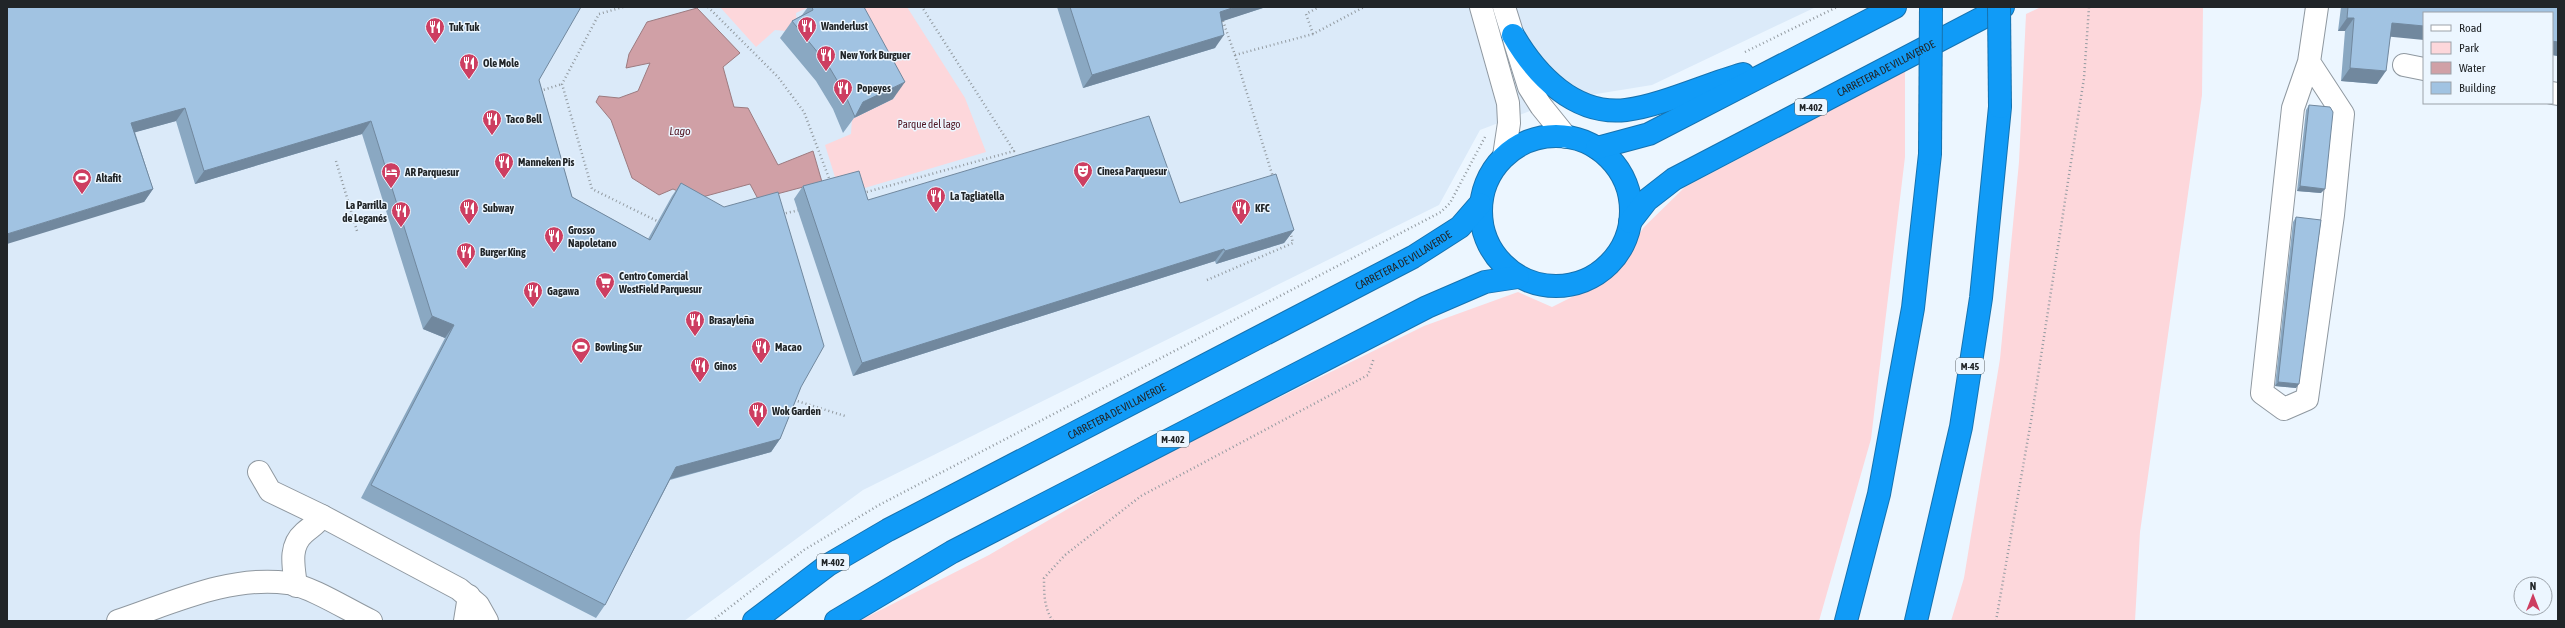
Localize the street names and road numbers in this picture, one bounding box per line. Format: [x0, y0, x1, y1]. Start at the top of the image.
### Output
street label: CARRETERA DE VILLAVERDE [1835, 38, 1937, 99]
road number: M-402 [1795, 99, 1827, 115]
street label: CARRETERA DE VILLAVERDE [1353, 228, 1454, 292]
road number: M-45 [1956, 358, 1984, 374]
street label: CARRETERA DE VILLAVERDE [1066, 381, 1168, 441]
road number: M-402 [1157, 431, 1189, 447]
road number: M-402 [817, 554, 849, 570]

